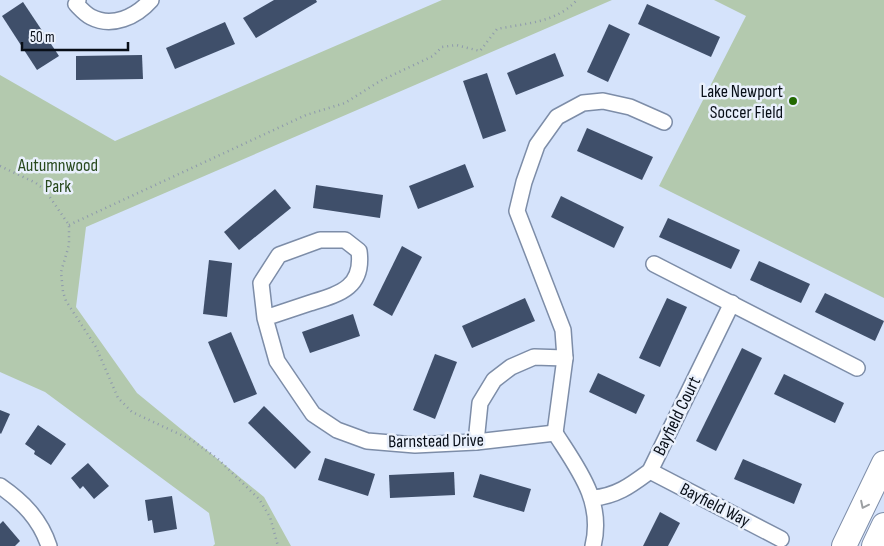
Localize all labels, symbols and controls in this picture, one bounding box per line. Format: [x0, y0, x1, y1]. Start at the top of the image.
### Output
scale bar [22, 20, 129, 52]
text: 50 m [30, 28, 55, 47]
place label: Lake Newport Soccer Field [700, 81, 784, 123]
marker: Lake Newport Soccer Field [787, 95, 799, 107]
park label: Autumnwood Park [17, 155, 98, 197]
street label: Bayfield Court [649, 373, 705, 459]
street label: Barnstead Drive [388, 430, 484, 452]
street label: Bayfield Way [676, 478, 754, 532]
one-way arrow [860, 500, 870, 509]

